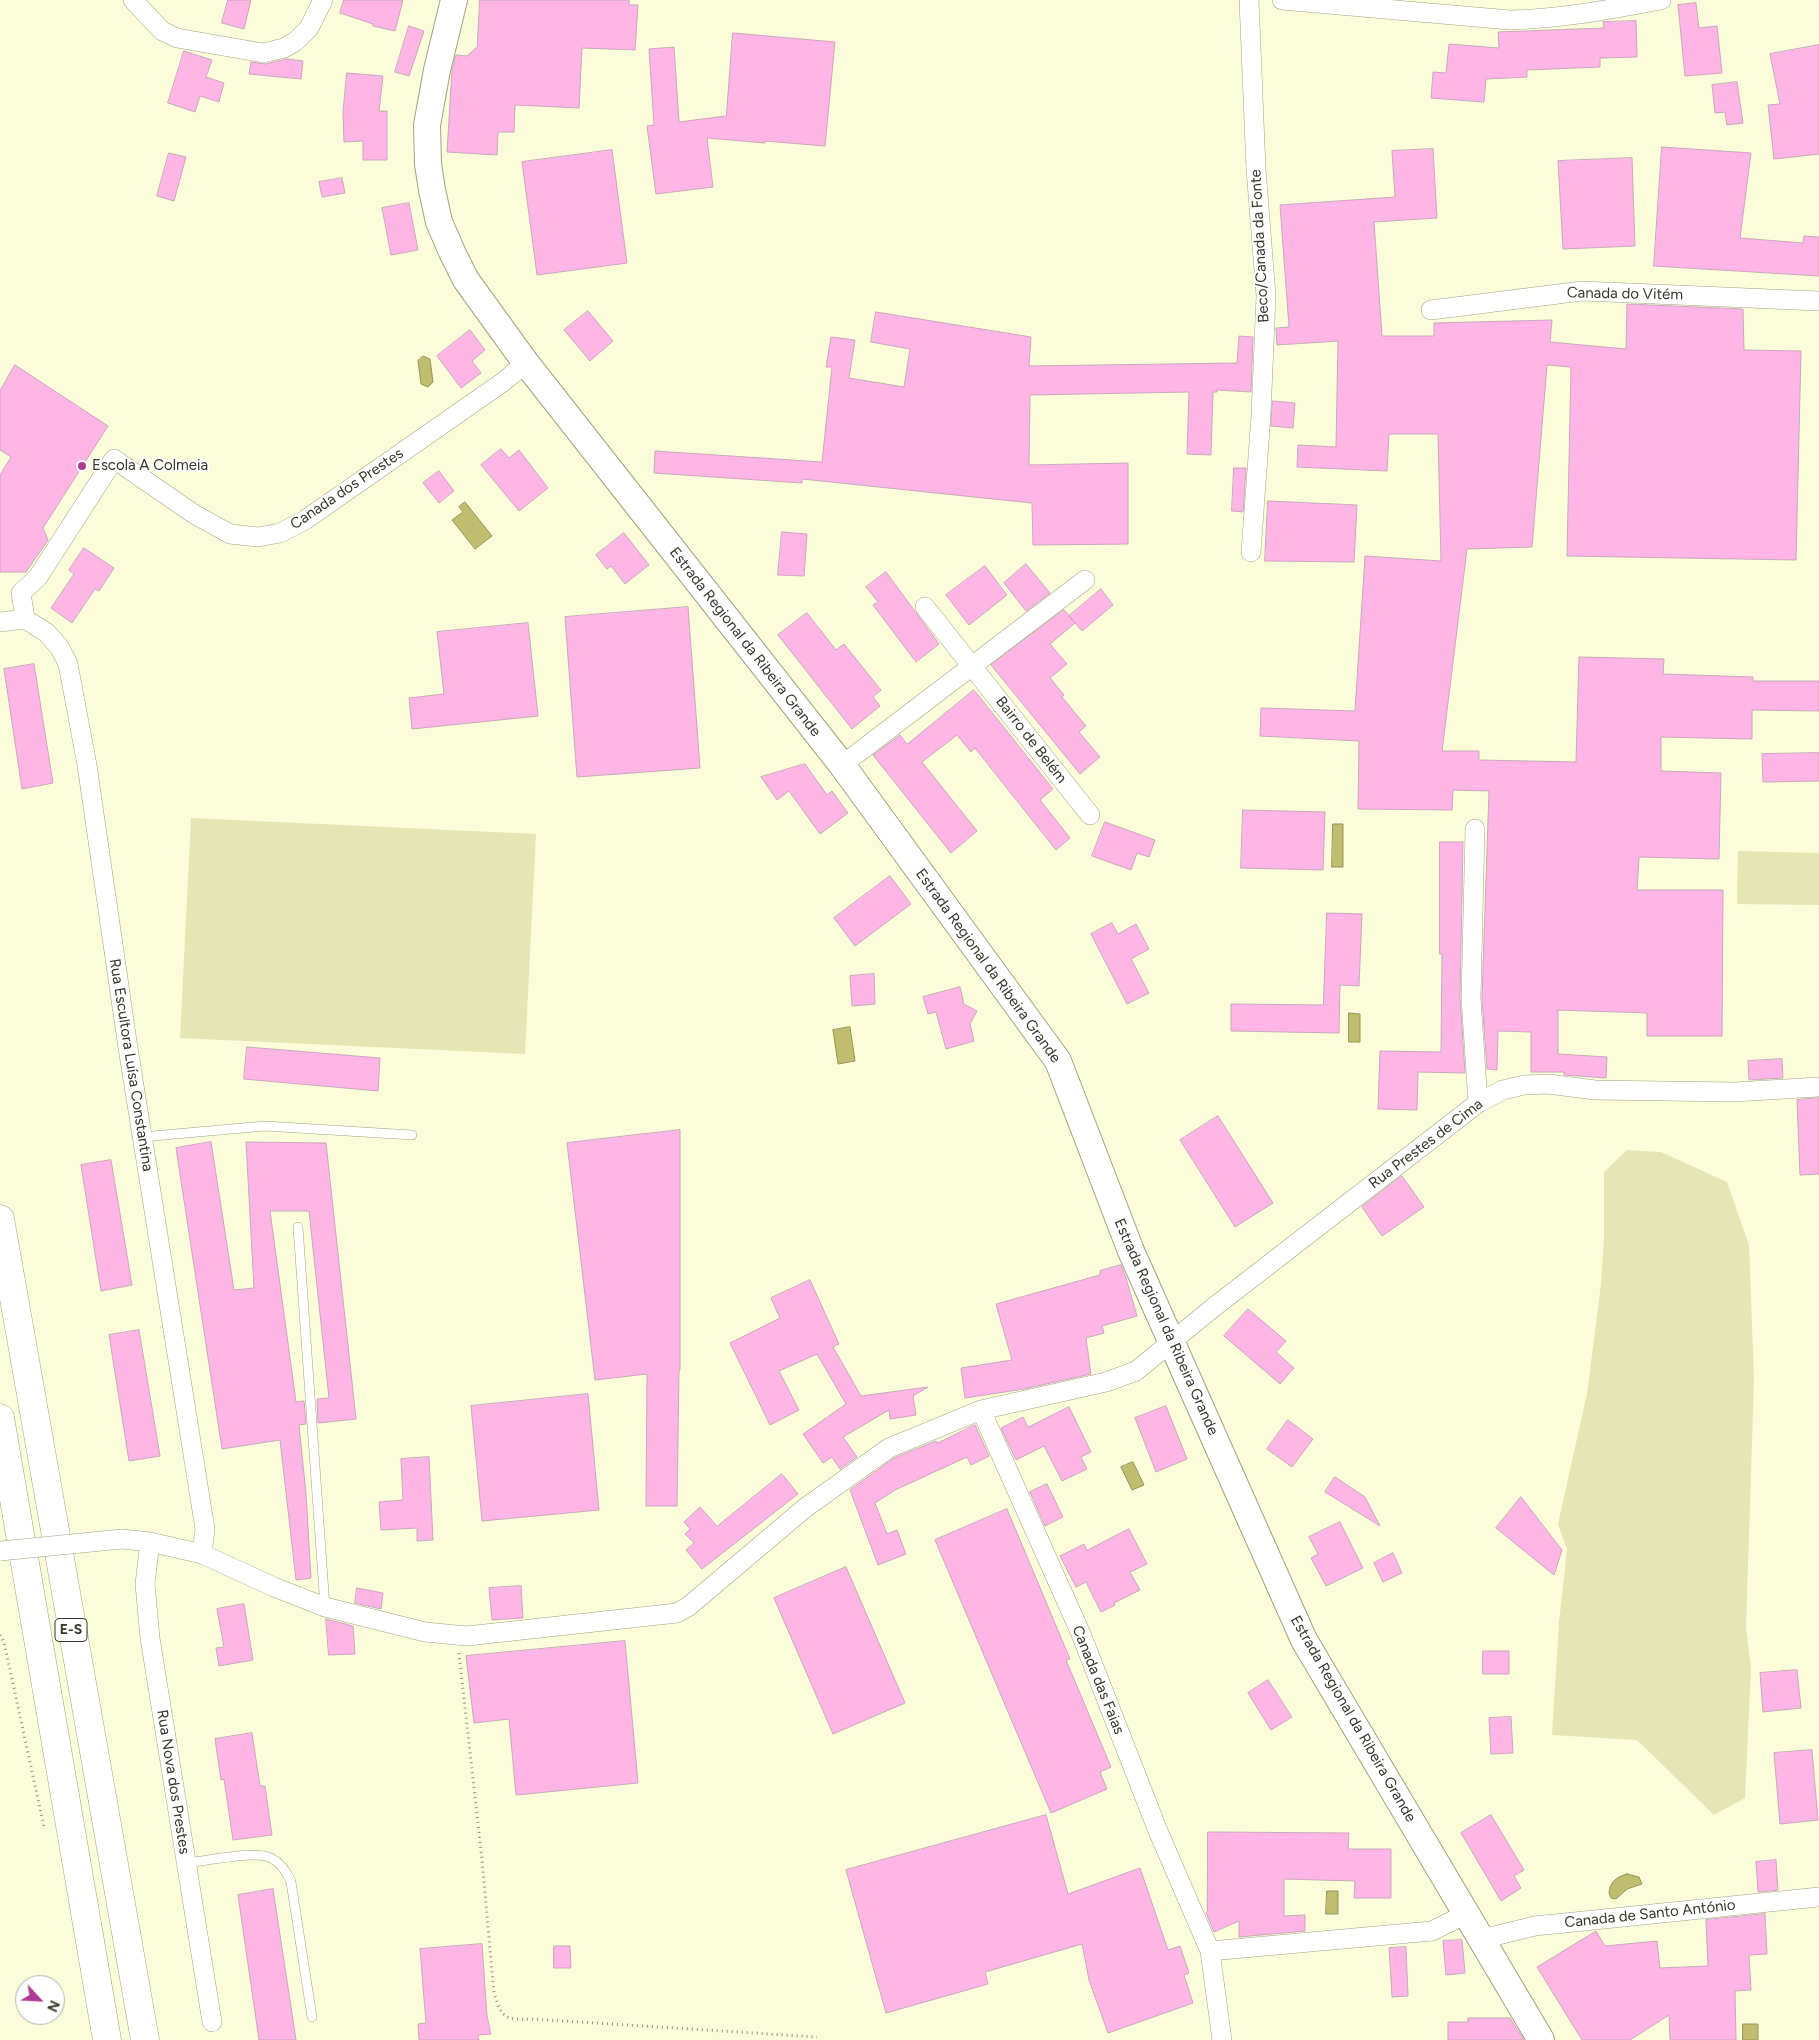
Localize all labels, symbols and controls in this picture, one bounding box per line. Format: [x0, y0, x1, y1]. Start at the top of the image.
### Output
street label: Beco/Canada da Fonte [1247, 169, 1273, 323]
street label: Canada do Vitém [1567, 284, 1683, 304]
street label: Canada dos Prestes [287, 444, 407, 534]
place label: Escola A Colmeia [92, 457, 208, 475]
marker: Escola A Colmeia [76, 460, 88, 472]
street label: Estrada Regional da Ribeira Grande [665, 544, 825, 740]
street label: Bairro de Belém [992, 693, 1070, 787]
street label: Estrada Regional da Ribeira Grande [912, 866, 1064, 1066]
street label: Rua Escultora Luísa Constantina [105, 957, 157, 1173]
street label: Rua Prestes de Cima [1366, 1095, 1486, 1193]
street label: Estrada Regional da Ribeira Grande [1110, 1216, 1222, 1438]
street label: Estrada Regional da Ribeira Grande [1286, 1613, 1420, 1825]
road number: E-S [55, 1618, 87, 1642]
street label: Canada das Faias [1068, 1623, 1128, 1737]
street label: Rua Nova dos Prestes [153, 1708, 193, 1856]
street label: Canada de Santo António [1564, 1896, 1736, 1932]
north arrow [15, 1975, 65, 2025]
text: N [43, 1998, 63, 2015]

